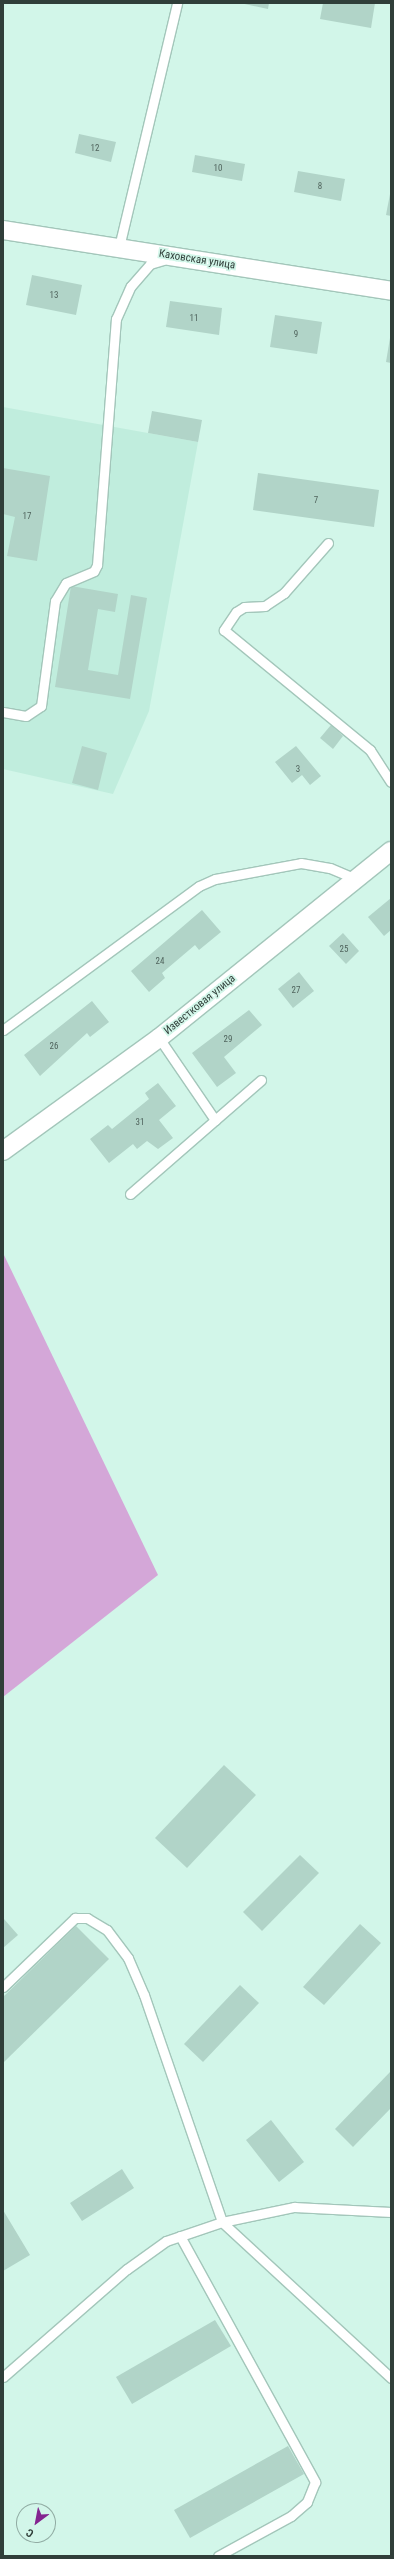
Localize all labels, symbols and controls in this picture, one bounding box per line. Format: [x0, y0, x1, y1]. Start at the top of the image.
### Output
house number: 12 [91, 143, 99, 153]
house number: 10 [214, 163, 222, 173]
house number: 8 [318, 181, 322, 191]
street label: Каховская улица [158, 247, 236, 273]
house number: 13 [50, 290, 58, 300]
house number: 11 [190, 313, 198, 323]
house number: 9 [294, 329, 298, 339]
house number: 7 [314, 495, 318, 505]
house number: 17 [23, 511, 31, 521]
house number: 3 [296, 764, 300, 774]
house number: 25 [340, 944, 348, 954]
house number: 24 [156, 956, 164, 966]
street label: Известковая улица [162, 972, 238, 1038]
house number: 27 [292, 985, 300, 995]
house number: 29 [224, 1034, 232, 1044]
house number: 26 [50, 1041, 58, 1051]
house number: 31 [136, 1117, 144, 1127]
north arrow [16, 2503, 56, 2543]
text: С [24, 2526, 36, 2540]

